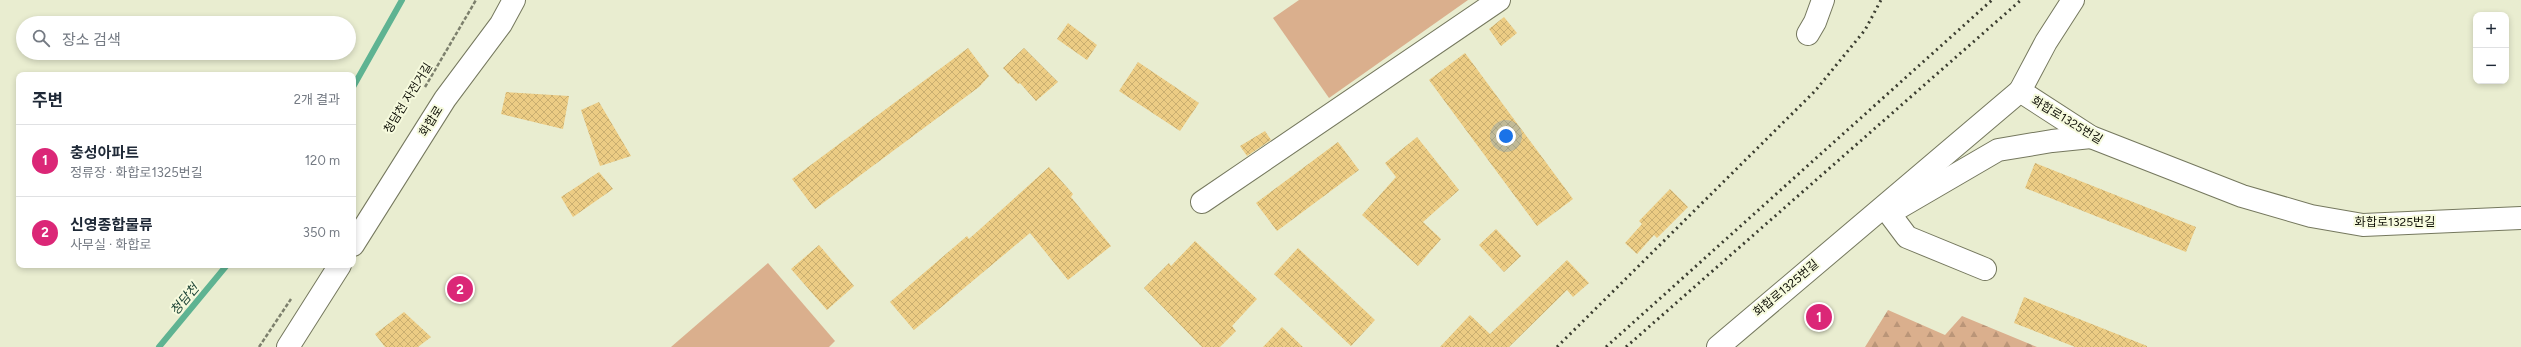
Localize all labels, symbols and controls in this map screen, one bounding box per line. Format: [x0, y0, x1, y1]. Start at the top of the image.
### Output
map controls [2473, 12, 2509, 84]
button: + [2473, 12, 2509, 48]
search box [16, 16, 356, 60]
icon: search [30, 27, 52, 49]
text: 장소 검색 [62, 31, 121, 49]
button: − [2473, 48, 2509, 84]
street label: 청담천 자전거길 [381, 60, 435, 136]
text: 주변 [32, 90, 63, 110]
text: 2개 결과 [294, 92, 340, 107]
street label: 화합로1325번길 [2029, 93, 2105, 147]
street label: 화합로 [416, 103, 446, 139]
your location [1496, 126, 1516, 146]
text: 충성아파트 [70, 144, 139, 162]
text: 1 [42, 153, 48, 168]
text: 120 m [305, 153, 340, 168]
text: 정류장 · 화합로1325번길 [70, 165, 203, 180]
street label: 화합로1325번길 [2355, 215, 2435, 229]
text: 신영종합물류 [70, 216, 153, 234]
text: 2 [41, 225, 49, 240]
text: 350 m [303, 225, 340, 240]
text: 사무실 · 화합로 [70, 237, 151, 252]
street label: 화합로1325번길 [1751, 257, 1821, 319]
pin: 2 [447, 274, 473, 304]
water label: 청담천 [167, 280, 202, 318]
pin: 1 [1806, 302, 1832, 332]

